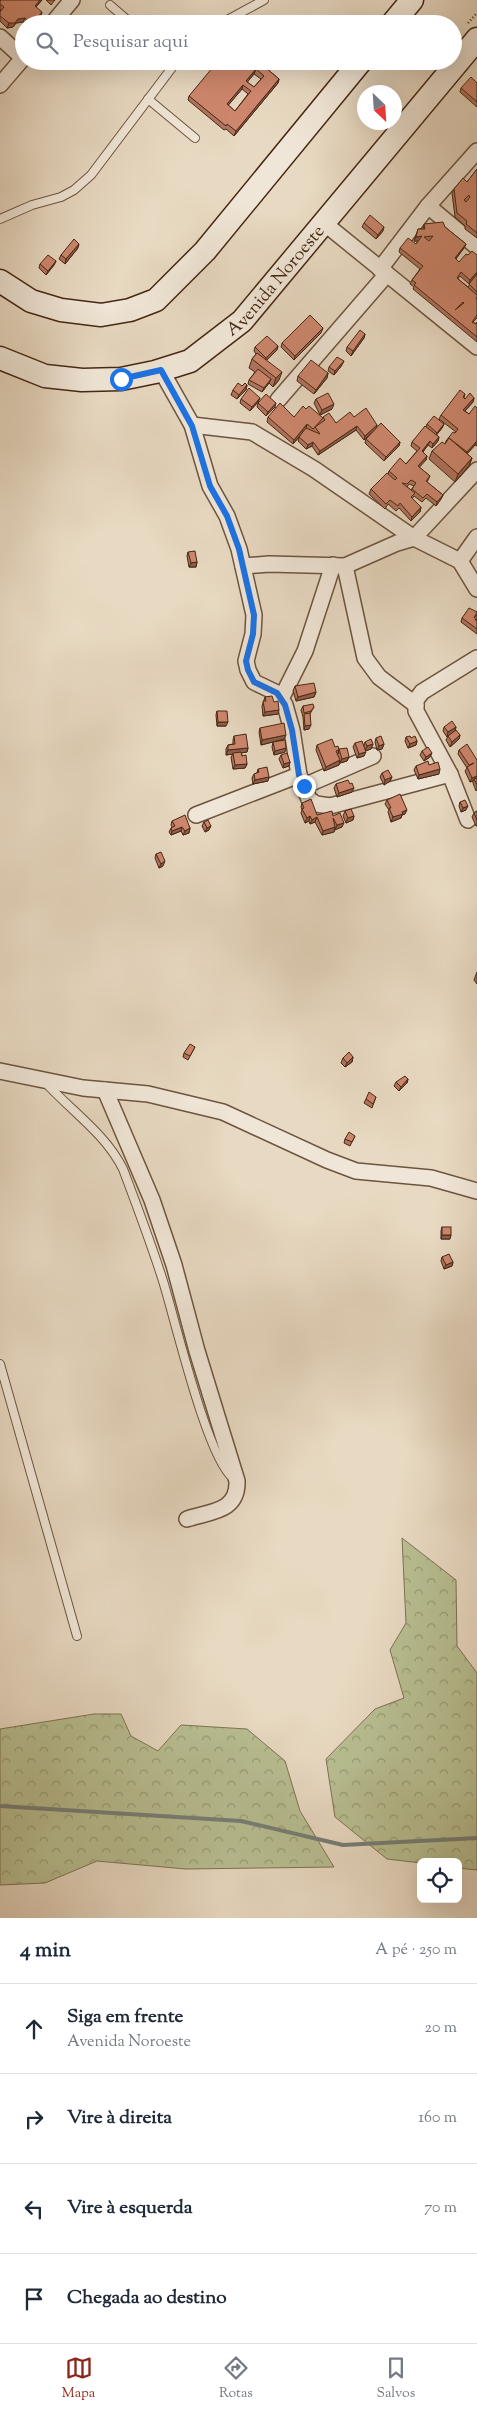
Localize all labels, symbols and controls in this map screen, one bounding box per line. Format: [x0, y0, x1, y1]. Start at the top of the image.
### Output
search box [15, 15, 462, 70]
icon: search [33, 29, 61, 57]
text: Pesquisar aqui [73, 29, 188, 56]
north arrow [357, 85, 402, 130]
street label: Avenida Noroeste [221, 220, 332, 344]
route start [110, 368, 133, 391]
route end [293, 775, 316, 798]
map controls [417, 1858, 462, 1903]
button: locate [417, 1858, 462, 1903]
text: 4 min [20, 1936, 71, 1966]
text: A pé · 250 m [375, 1939, 457, 1962]
text: Siga em frente [67, 2004, 183, 2031]
icon: ahead [20, 2015, 48, 2043]
text: 20 m [424, 2017, 457, 2040]
text: Avenida Noroeste [67, 2031, 191, 2054]
icon: right [20, 2105, 48, 2133]
text: Vire à direita [67, 2105, 172, 2132]
text: 160 m [419, 2107, 457, 2130]
icon: left [20, 2195, 48, 2223]
text: Vire à esquerda [67, 2195, 193, 2222]
text: 70 m [424, 2197, 457, 2220]
icon: arrive [20, 2285, 48, 2313]
text: Chegada ao destino [67, 2285, 227, 2312]
tab: Mapa [62, 2354, 95, 2404]
tab: Rotas [219, 2354, 253, 2404]
tab: Salvos [377, 2354, 415, 2404]

